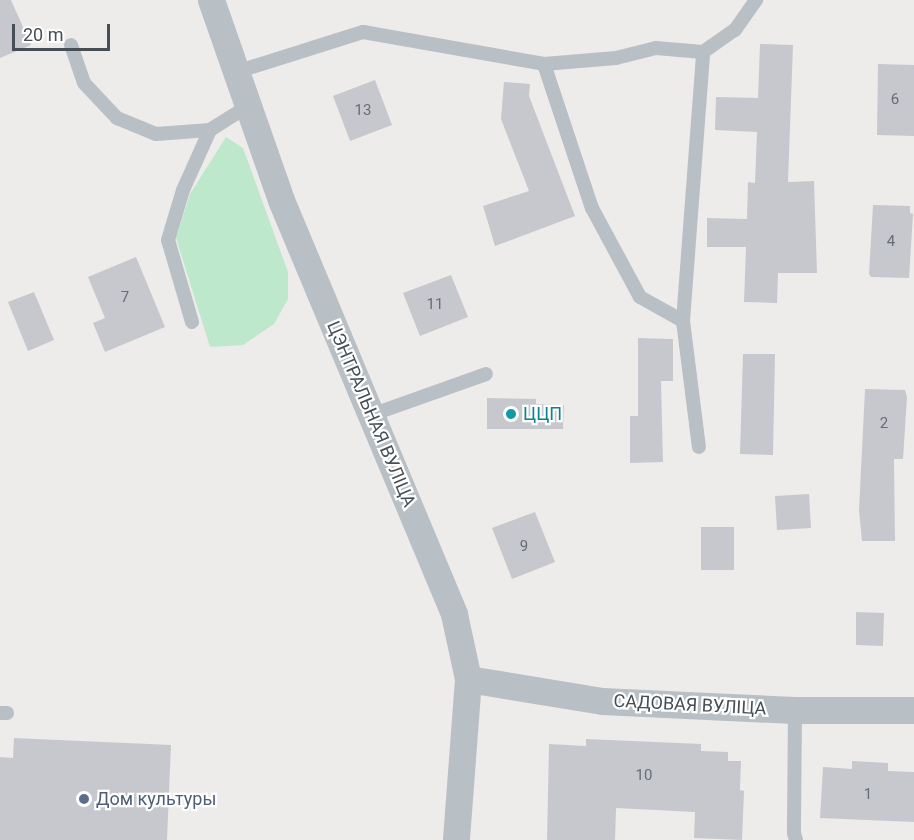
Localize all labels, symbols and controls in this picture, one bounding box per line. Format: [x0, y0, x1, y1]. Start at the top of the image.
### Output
scale bar [15, 12, 112, 50]
text: 20 m [23, 24, 63, 45]
house number: 6 [891, 91, 899, 109]
house number: 13 [355, 102, 371, 120]
house number: 4 [887, 233, 895, 251]
house number: 7 [121, 289, 129, 307]
house number: 11 [427, 296, 443, 314]
street label: ЦЭНТРАЛЬНАЯ ВУЛІЦА [322, 318, 420, 510]
place label: ЦЦП [523, 403, 562, 425]
marker: ЦЦП [504, 407, 518, 421]
house number: 2 [880, 415, 888, 433]
house number: 9 [520, 538, 528, 556]
street label: САДОВАЯ ВУЛІЦА [613, 690, 767, 720]
house number: 10 [636, 767, 652, 785]
house number: 1 [864, 786, 872, 804]
place label: Дом культуры [96, 788, 216, 810]
marker: Дом культуры [77, 792, 91, 806]

